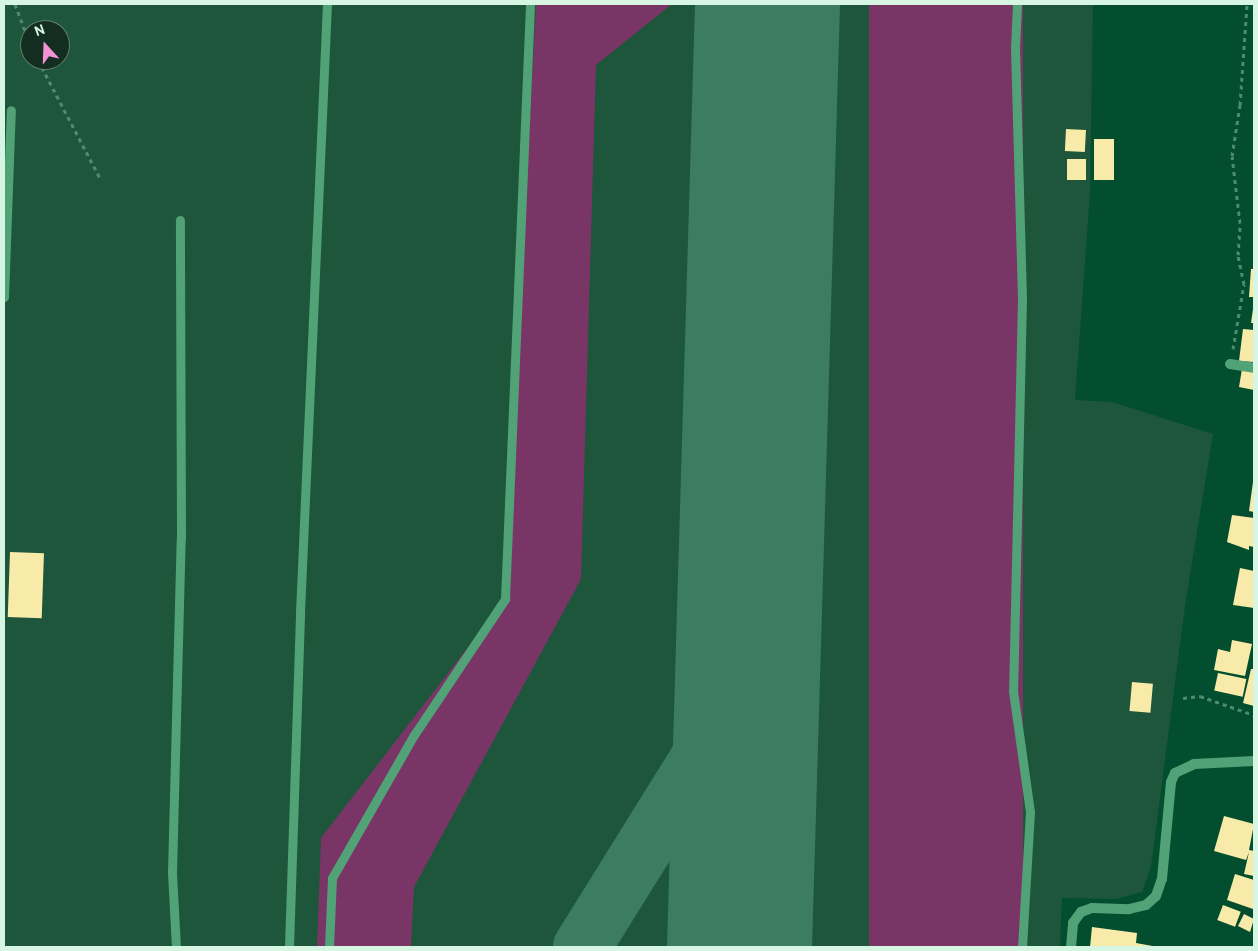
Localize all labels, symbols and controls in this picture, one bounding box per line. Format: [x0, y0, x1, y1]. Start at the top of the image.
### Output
north arrow [20, 20, 70, 70]
text: N [32, 22, 48, 41]

